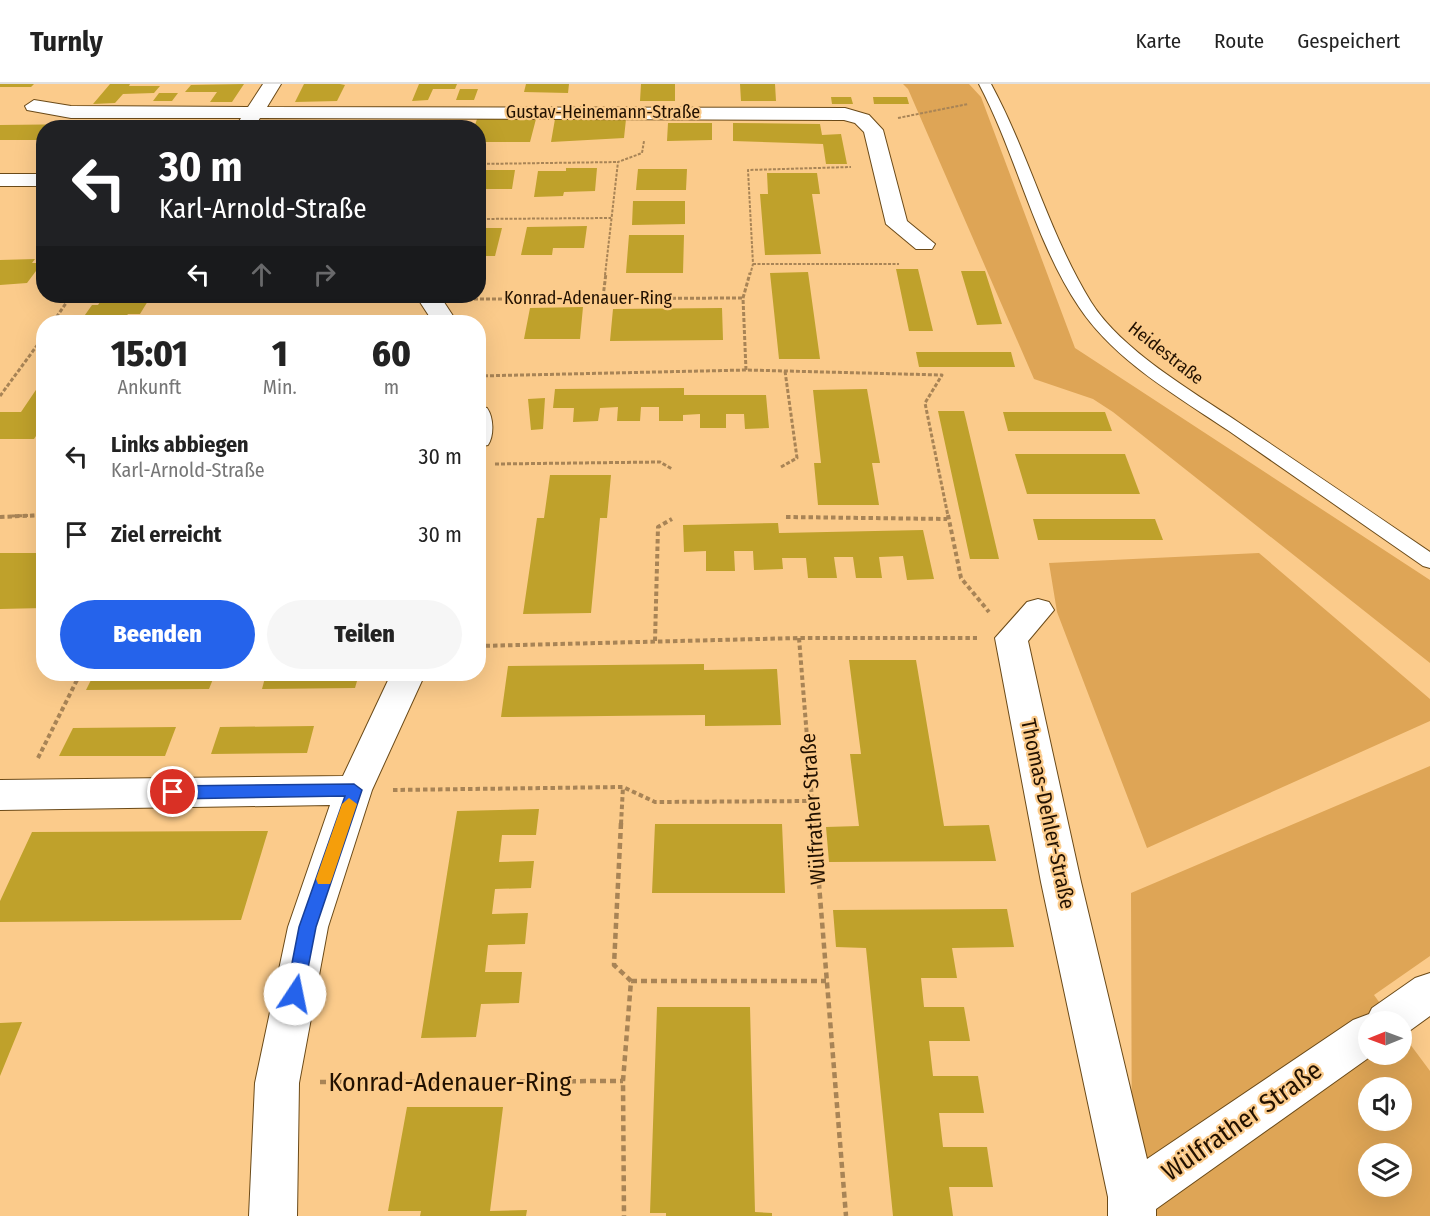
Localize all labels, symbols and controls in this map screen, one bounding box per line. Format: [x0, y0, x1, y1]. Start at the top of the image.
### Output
text: Turnly [30, 25, 103, 58]
text: Karte [1136, 28, 1181, 54]
text: Route [1214, 28, 1264, 54]
text: Gespeichert [1297, 28, 1400, 54]
street label: Gustav-Heinemann-Straße [506, 101, 700, 123]
text: 30 m [159, 142, 243, 192]
icon: left [60, 144, 138, 222]
text: Karl-Arnold-Straße [159, 193, 367, 225]
icon: left [182, 258, 215, 291]
icon: ahead [245, 258, 278, 291]
icon: right [308, 258, 341, 291]
street label: Konrad-Adenauer-Ring [504, 287, 673, 309]
street label: Heidestraße [1124, 317, 1208, 389]
text: 15:01 [111, 332, 188, 376]
text: 1 [272, 332, 288, 376]
text: 60 [372, 332, 411, 376]
text: Ankunft [117, 375, 181, 399]
text: Min. [263, 375, 297, 399]
text: m [384, 375, 399, 399]
text: Links abbiegen [111, 431, 249, 458]
icon: left [60, 440, 93, 473]
text: 30 m [419, 443, 462, 470]
text: Karl-Arnold-Straße [111, 458, 265, 482]
icon: arrive [60, 518, 93, 551]
text: Ziel erreicht [111, 521, 222, 548]
text: 30 m [419, 521, 462, 548]
button: Beenden [60, 600, 255, 669]
button: Teilen [267, 600, 462, 669]
street label: Thomas-Dehler-Straße [1015, 717, 1081, 911]
street label: Wülfrather Straße [795, 732, 831, 886]
pin [147, 766, 198, 817]
icon: arrive [156, 775, 189, 808]
position arrow [263, 962, 327, 1026]
north arrow [1358, 1011, 1412, 1065]
map controls [1358, 1011, 1412, 1197]
street label: Wülfrather Straße [1156, 1054, 1328, 1188]
street label: Konrad-Adenauer-Ring [329, 1067, 572, 1098]
button: sound [1358, 1077, 1412, 1131]
button: layers [1358, 1143, 1412, 1197]

